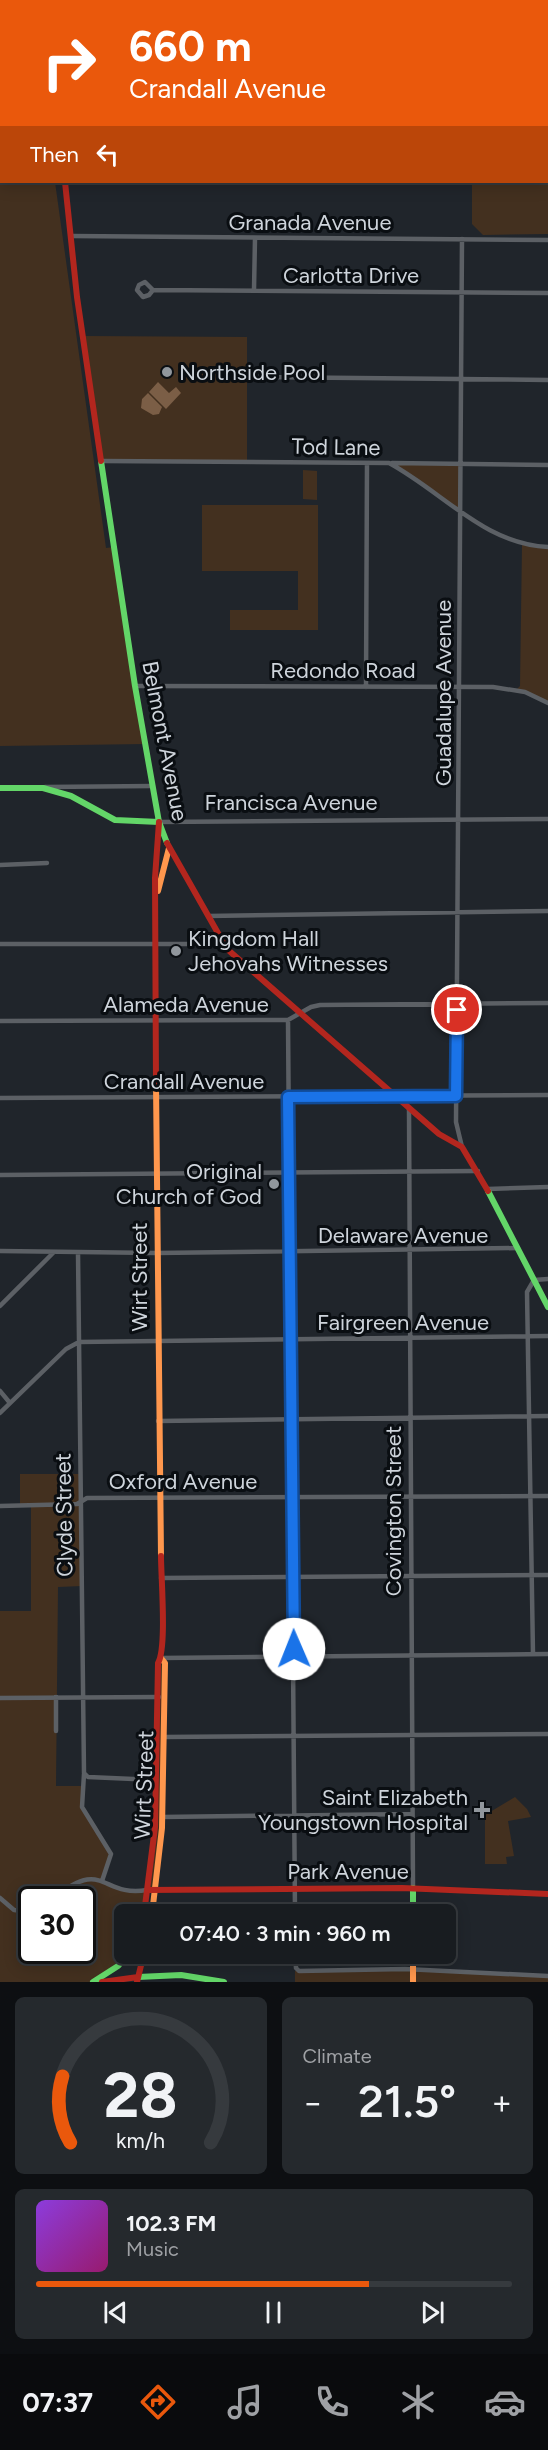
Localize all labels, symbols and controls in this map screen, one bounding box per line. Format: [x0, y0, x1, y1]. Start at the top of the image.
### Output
text: 660 m [129, 21, 252, 72]
icon: right [30, 24, 108, 102]
text: Crandall Avenue [129, 72, 326, 105]
icon: left [91, 138, 124, 171]
text: Then [30, 141, 79, 168]
street label: Granada Avenue [229, 209, 391, 236]
street label: Carlotta Drive [283, 262, 419, 289]
place label: Northside Pool [179, 359, 325, 386]
marker: Northside Pool [160, 365, 174, 379]
street label: Tod Lane [291, 433, 381, 461]
street label: Guadalupe Avenue [430, 600, 457, 786]
street label: Redondo Road [270, 657, 416, 684]
street label: Belmont Avenue [136, 659, 194, 823]
street label: Francisca Avenue [205, 789, 377, 816]
place label: Kingdom Hall Jehovahs Witnesses [188, 925, 388, 977]
marker: Kingdom Hall Jehovahs Witnesses [169, 944, 183, 958]
pin [431, 984, 482, 1035]
street label: Alameda Avenue [103, 991, 269, 1018]
icon: arrive [440, 993, 473, 1026]
street label: Crandall Avenue [104, 1068, 264, 1095]
place label: Original Church of God [116, 1158, 262, 1210]
marker: Original Church of God [267, 1177, 281, 1191]
street label: Wirt Street [126, 1222, 153, 1332]
street label: Delaware Avenue [318, 1222, 488, 1249]
street label: Fairgreen Avenue [317, 1309, 489, 1336]
street label: Covington Street [380, 1426, 407, 1596]
street label: Clyde Street [49, 1453, 79, 1577]
street label: Oxford Avenue [109, 1468, 257, 1495]
position arrow [262, 1617, 326, 1681]
street label: Wirt Street [129, 1730, 159, 1840]
place label: Saint Elizabeth Youngstown Hospital [258, 1784, 468, 1836]
marker: Saint Elizabeth Youngstown Hospital [473, 1801, 491, 1819]
street label: Park Avenue [287, 1858, 409, 1885]
speed limit sign: 30 [18, 1886, 96, 1964]
text: 07:40 · 3 min · 960 m [179, 1920, 391, 1947]
text: Climate [303, 2044, 372, 2068]
text: 28 [104, 2058, 178, 2133]
text: 21.5° [358, 2074, 456, 2128]
text: − [303, 2083, 323, 2122]
text: + [491, 2083, 512, 2122]
text: km/h [116, 2128, 165, 2153]
text: 102.3 FM [126, 2210, 216, 2237]
text: Music [126, 2237, 179, 2261]
icon: previous [99, 2296, 132, 2329]
icon: pause [257, 2296, 290, 2329]
icon: next [416, 2296, 449, 2329]
icon: directions [137, 2381, 179, 2423]
icon: music [224, 2381, 266, 2423]
icon: phone [311, 2381, 353, 2423]
icon: climate [397, 2381, 439, 2423]
icon: car [484, 2381, 526, 2423]
text: 07:37 [22, 2386, 93, 2419]

